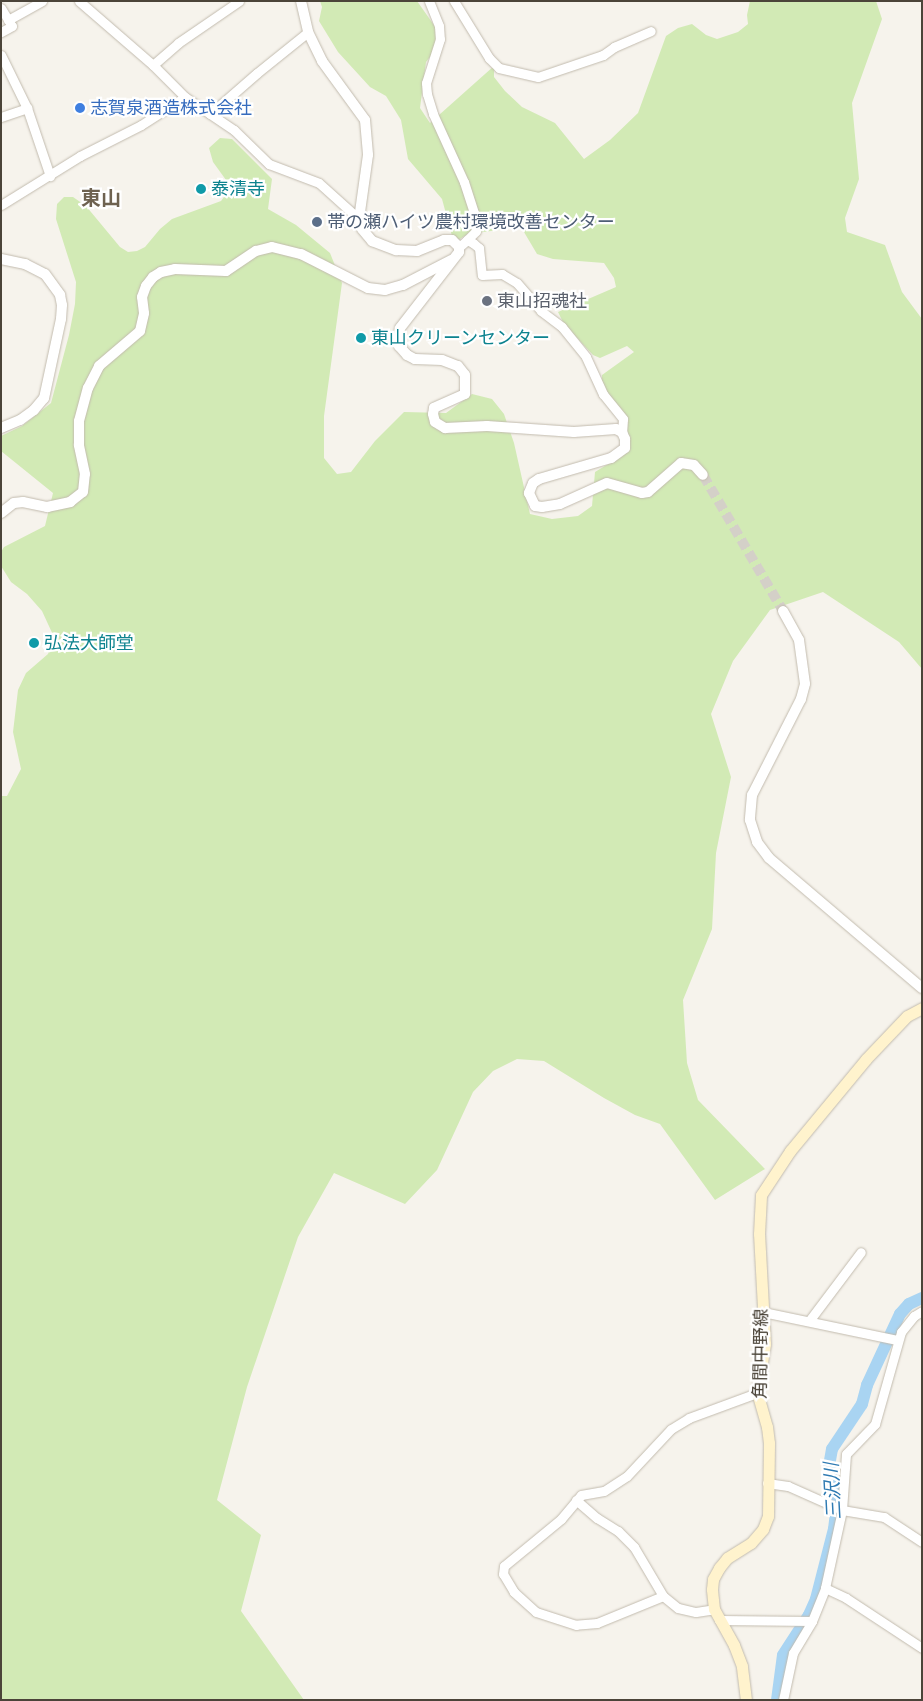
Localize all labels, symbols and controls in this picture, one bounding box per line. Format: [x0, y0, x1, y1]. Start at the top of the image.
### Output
place label: 志賀泉酒造株式会社 [90, 97, 252, 119]
marker: 志賀泉酒造株式会社 [74, 102, 86, 114]
place label: 泰清寺 [211, 178, 265, 200]
marker: 泰清寺 [195, 183, 207, 195]
district label: 東山 [81, 186, 121, 210]
place label: 帯の瀬ハイツ農村環境改善センター [327, 211, 615, 233]
marker: 帯の瀬ハイツ農村環境改善センター [311, 216, 323, 228]
place label: 東山招魂社 [497, 290, 587, 312]
marker: 東山招魂社 [481, 295, 493, 307]
place label: 東山クリーンセンター [371, 327, 551, 349]
marker: 東山クリーンセンター [355, 332, 367, 344]
place label: 弘法大師堂 [44, 632, 134, 654]
marker: 弘法大師堂 [28, 637, 40, 649]
street label: 角間中野線 [749, 1309, 773, 1399]
water label: 三沢川 [820, 1462, 846, 1520]

